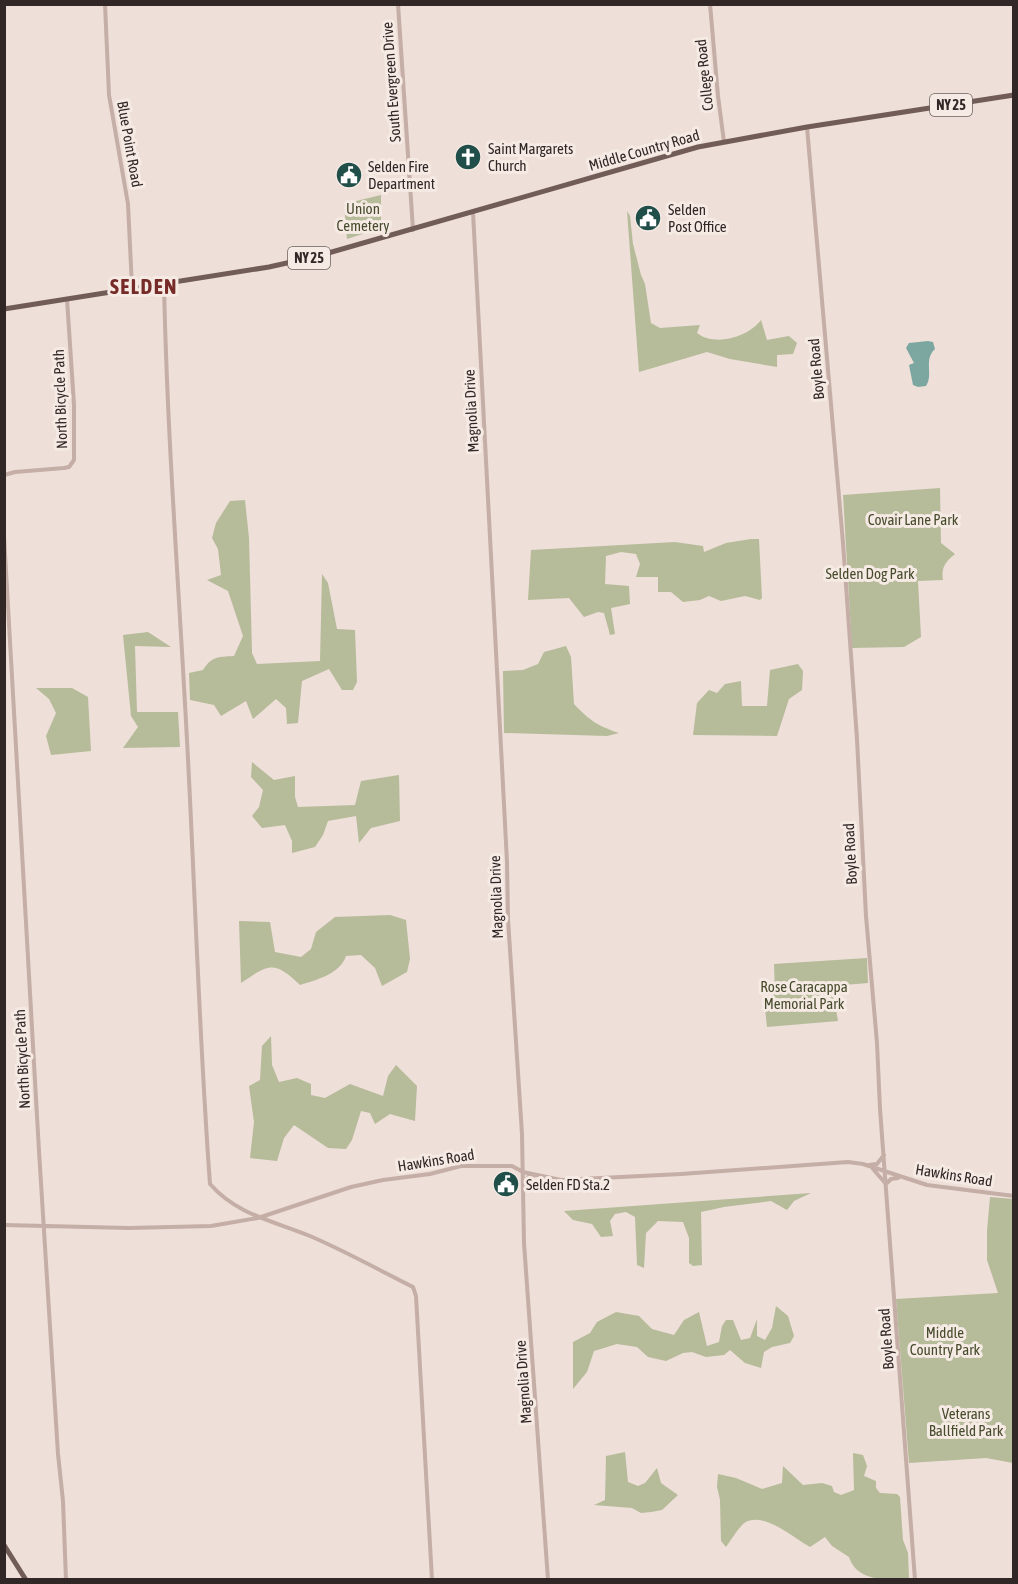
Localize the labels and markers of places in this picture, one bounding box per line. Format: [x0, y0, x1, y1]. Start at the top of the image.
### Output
place label: Saint Margarets Church [488, 140, 573, 174]
church icon: Saint Margarets Church [453, 142, 483, 172]
place label: Selden Fire Department [368, 158, 435, 192]
public building icon: Selden Fire Department [334, 160, 364, 190]
place label: Selden Post Office [668, 201, 727, 235]
public building icon: Selden Post Office [633, 203, 663, 233]
public building icon: Selden FD Sta.2 [491, 1169, 521, 1199]
place label: Selden FD Sta.2 [526, 1176, 610, 1193]

